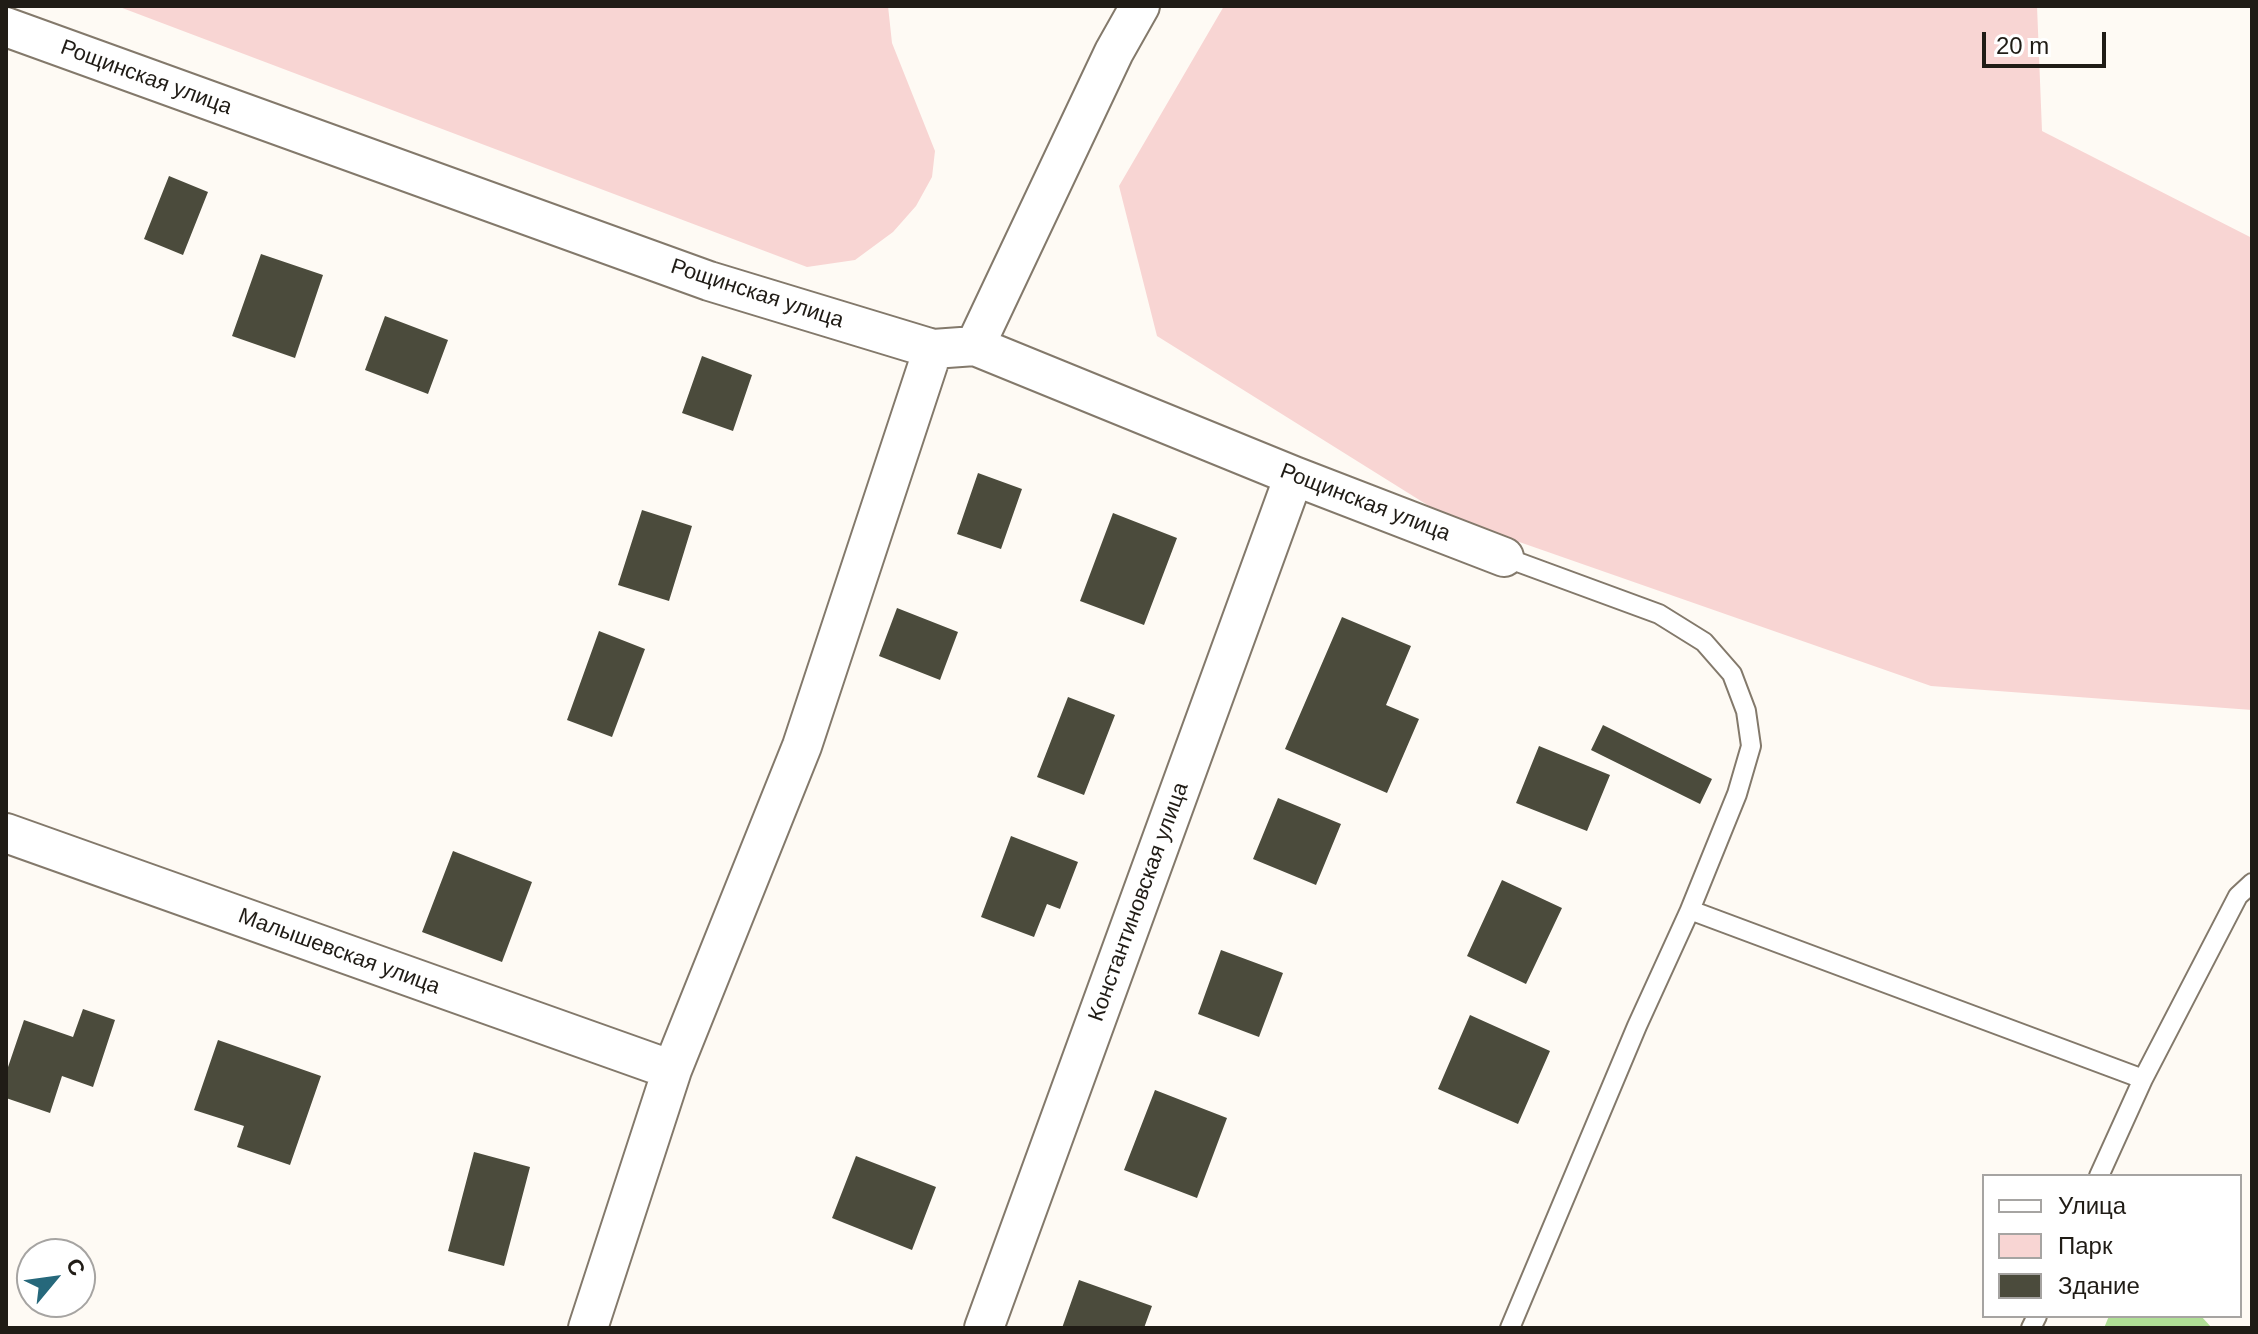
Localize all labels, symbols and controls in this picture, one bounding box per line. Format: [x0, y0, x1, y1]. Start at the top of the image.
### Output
scale bar [1986, 16, 2110, 66]
text: 20 m [1996, 32, 2049, 59]
street label: Рощинская улица [57, 35, 235, 121]
street label: Рощинская улица [667, 254, 847, 334]
street label: Рощинская улица [1276, 458, 1454, 548]
street label: Константиновская улица [1083, 779, 1195, 1025]
street label: Малышевская улица [235, 903, 443, 1001]
legend [1982, 1174, 2242, 1318]
text: Улица [2058, 1192, 2126, 1219]
text: Парк [2058, 1232, 2112, 1259]
north arrow [16, 1238, 96, 1318]
text: С [61, 1254, 90, 1280]
text: Здание [2058, 1272, 2140, 1299]

